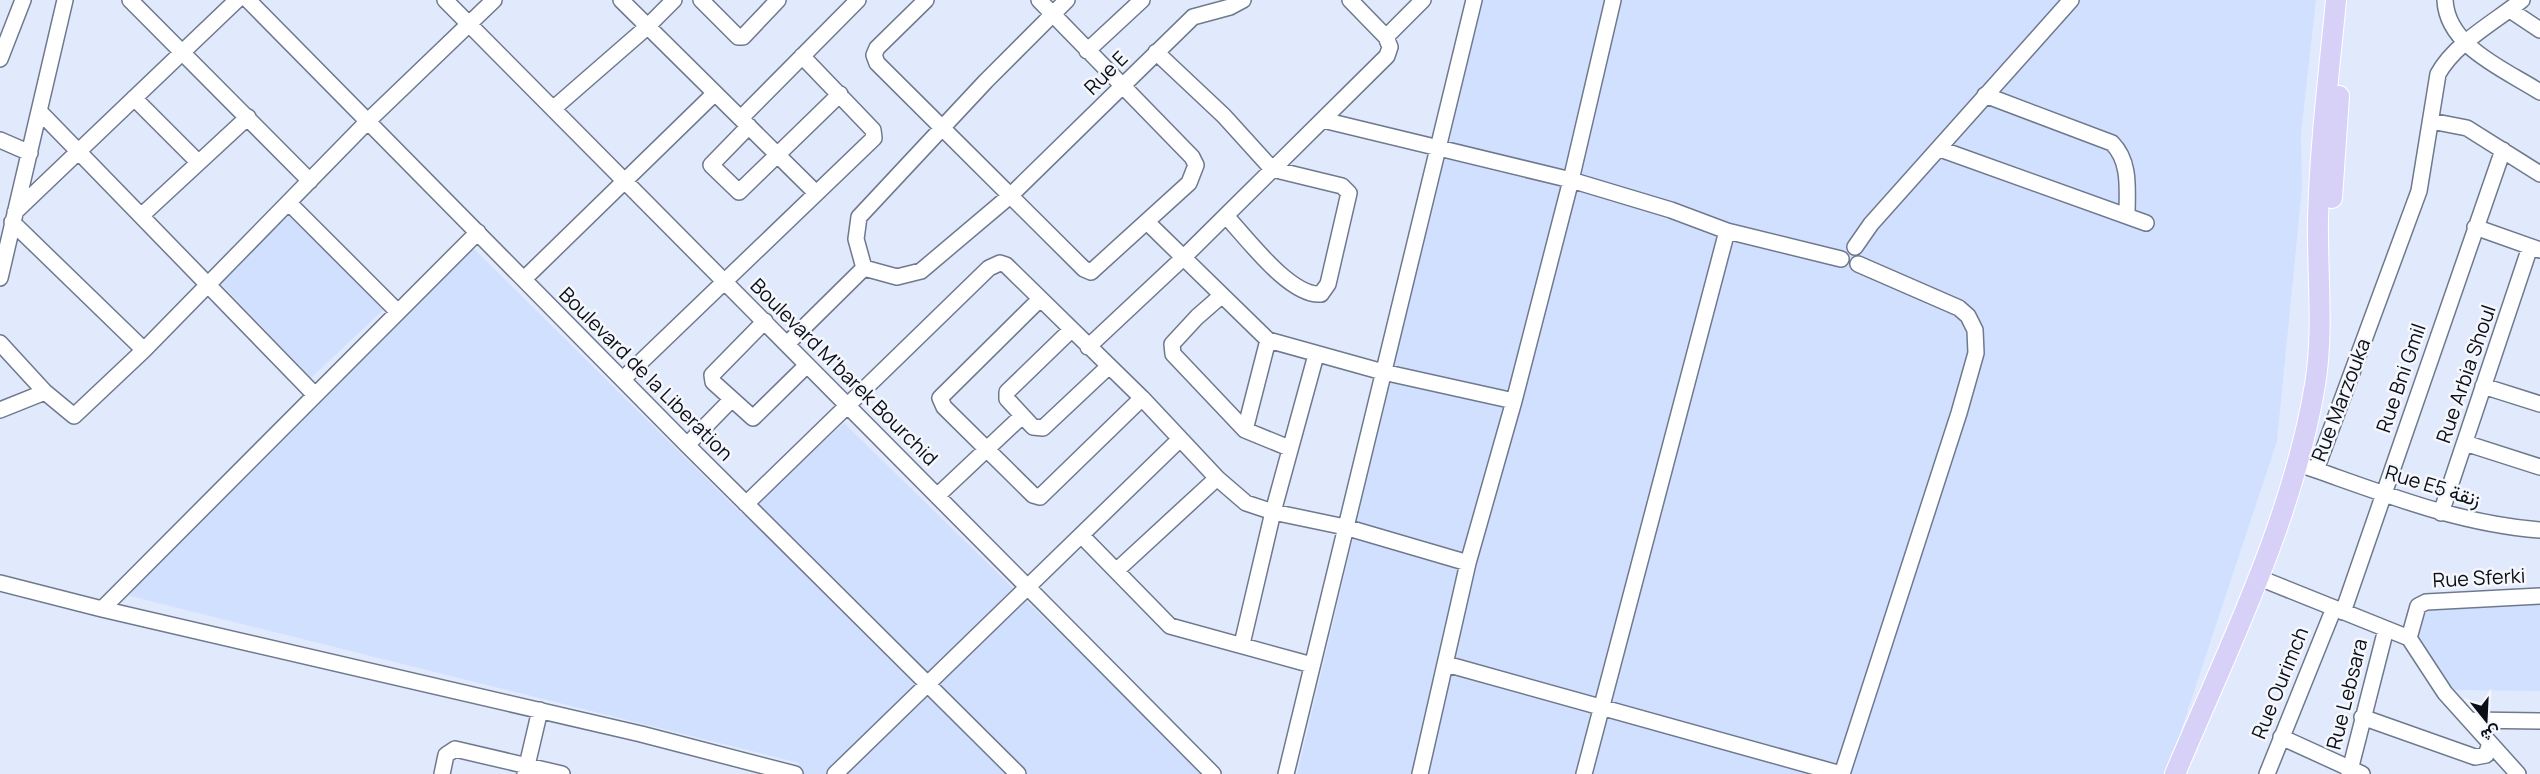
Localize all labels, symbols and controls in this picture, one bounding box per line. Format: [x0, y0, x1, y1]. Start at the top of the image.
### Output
street label: Rue E [1078, 45, 1133, 100]
street label: Boulevard M'barek Bourchid [745, 272, 944, 471]
street label: Boulevard de la Liberation [554, 281, 739, 466]
street label: Rue Arbia Shoul [2429, 301, 2502, 446]
street label: Rue Bni Gmil [2369, 320, 2432, 436]
street label: Rue Marzouka [2305, 334, 2376, 465]
street label: Rue E5 زنقة [2382, 458, 2484, 513]
street label: Rue Sferki [2432, 562, 2526, 593]
street label: Rue Ourimch [2245, 623, 2314, 743]
street label: Rue Lebsara [2320, 636, 2373, 752]
north arrow [2456, 690, 2516, 750]
text: ش [2478, 721, 2503, 748]

